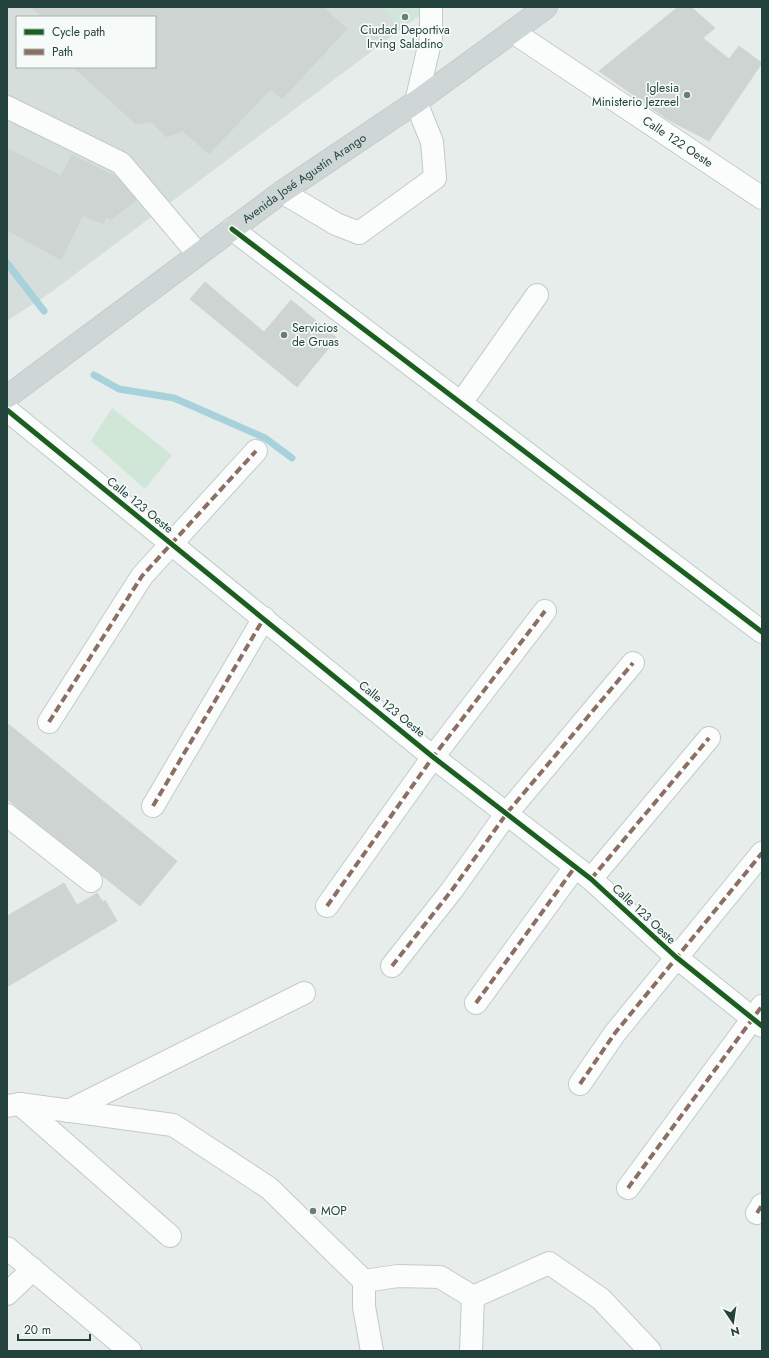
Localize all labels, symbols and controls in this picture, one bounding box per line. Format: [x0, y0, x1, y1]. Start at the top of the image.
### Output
marker: Ciudad Deportiva Irving Saladino [400, 12, 410, 22]
legend [16, 16, 156, 68]
place label: Ciudad Deportiva Irving Saladino [360, 21, 450, 53]
text: Cycle path [52, 23, 105, 41]
text: Path [52, 43, 73, 61]
place label: Iglesia Ministerio Jezreel [592, 79, 679, 111]
marker: Iglesia Ministerio Jezreel [682, 90, 692, 100]
street label: Calle 122 Oeste [639, 112, 717, 172]
street label: Avenida José Agustín Arango [238, 129, 370, 228]
place label: Servicios de Gruas [292, 319, 339, 351]
marker: Servicios de Gruas [279, 330, 289, 340]
street label: Calle 123 Oeste [103, 472, 177, 538]
street label: Calle 123 Oeste [355, 676, 429, 742]
street label: Calle 123 Oeste [608, 880, 680, 948]
place label: MOP [321, 1202, 347, 1220]
marker: MOP [308, 1206, 318, 1216]
north arrow [713, 1302, 753, 1342]
scale bar [18, 1316, 90, 1342]
text: 20 m [24, 1321, 51, 1339]
text: N [729, 1323, 741, 1341]

